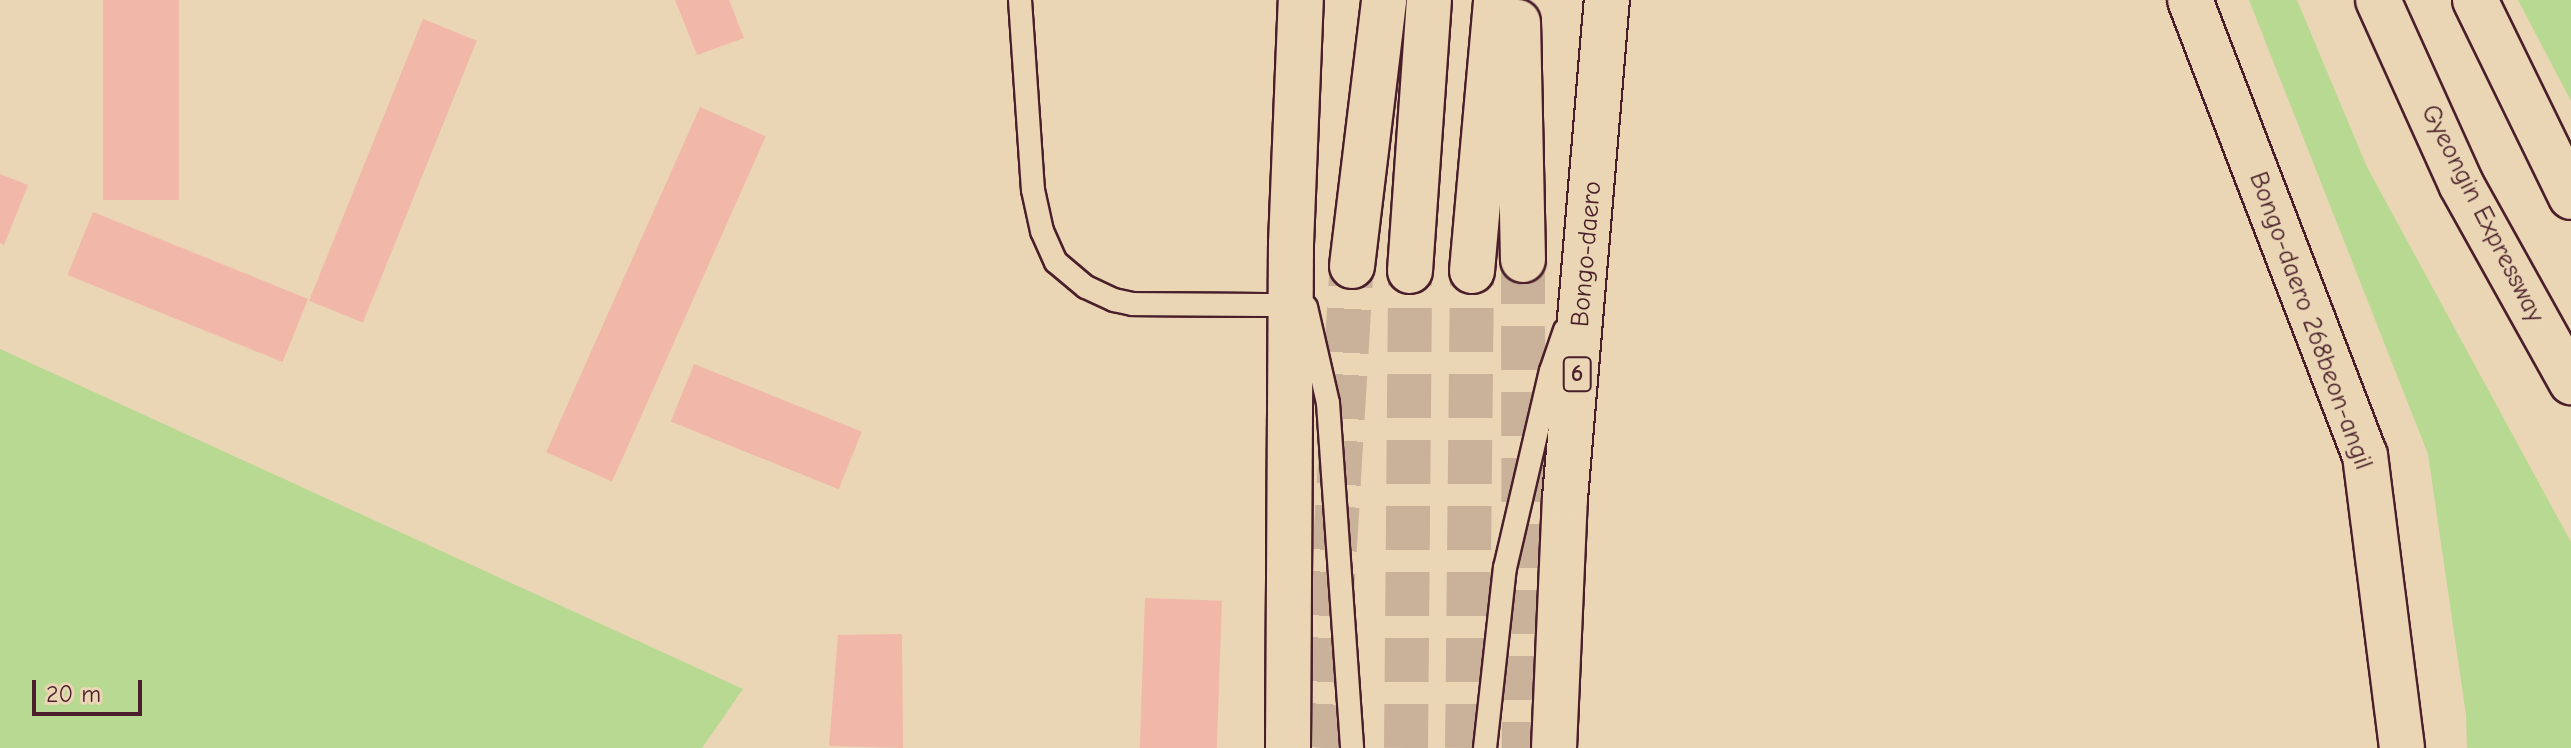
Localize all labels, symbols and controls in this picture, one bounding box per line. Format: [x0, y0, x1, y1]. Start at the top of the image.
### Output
street label: Gyeongin Expressway [2414, 100, 2550, 328]
street label: Bongo-daero 268beon-angil [2242, 168, 2378, 474]
street label: Bongo-daero [1565, 180, 1609, 328]
road number: 6 [1561, 354, 1593, 394]
scale bar [36, 664, 146, 714]
text: 20 m [46, 680, 101, 708]

